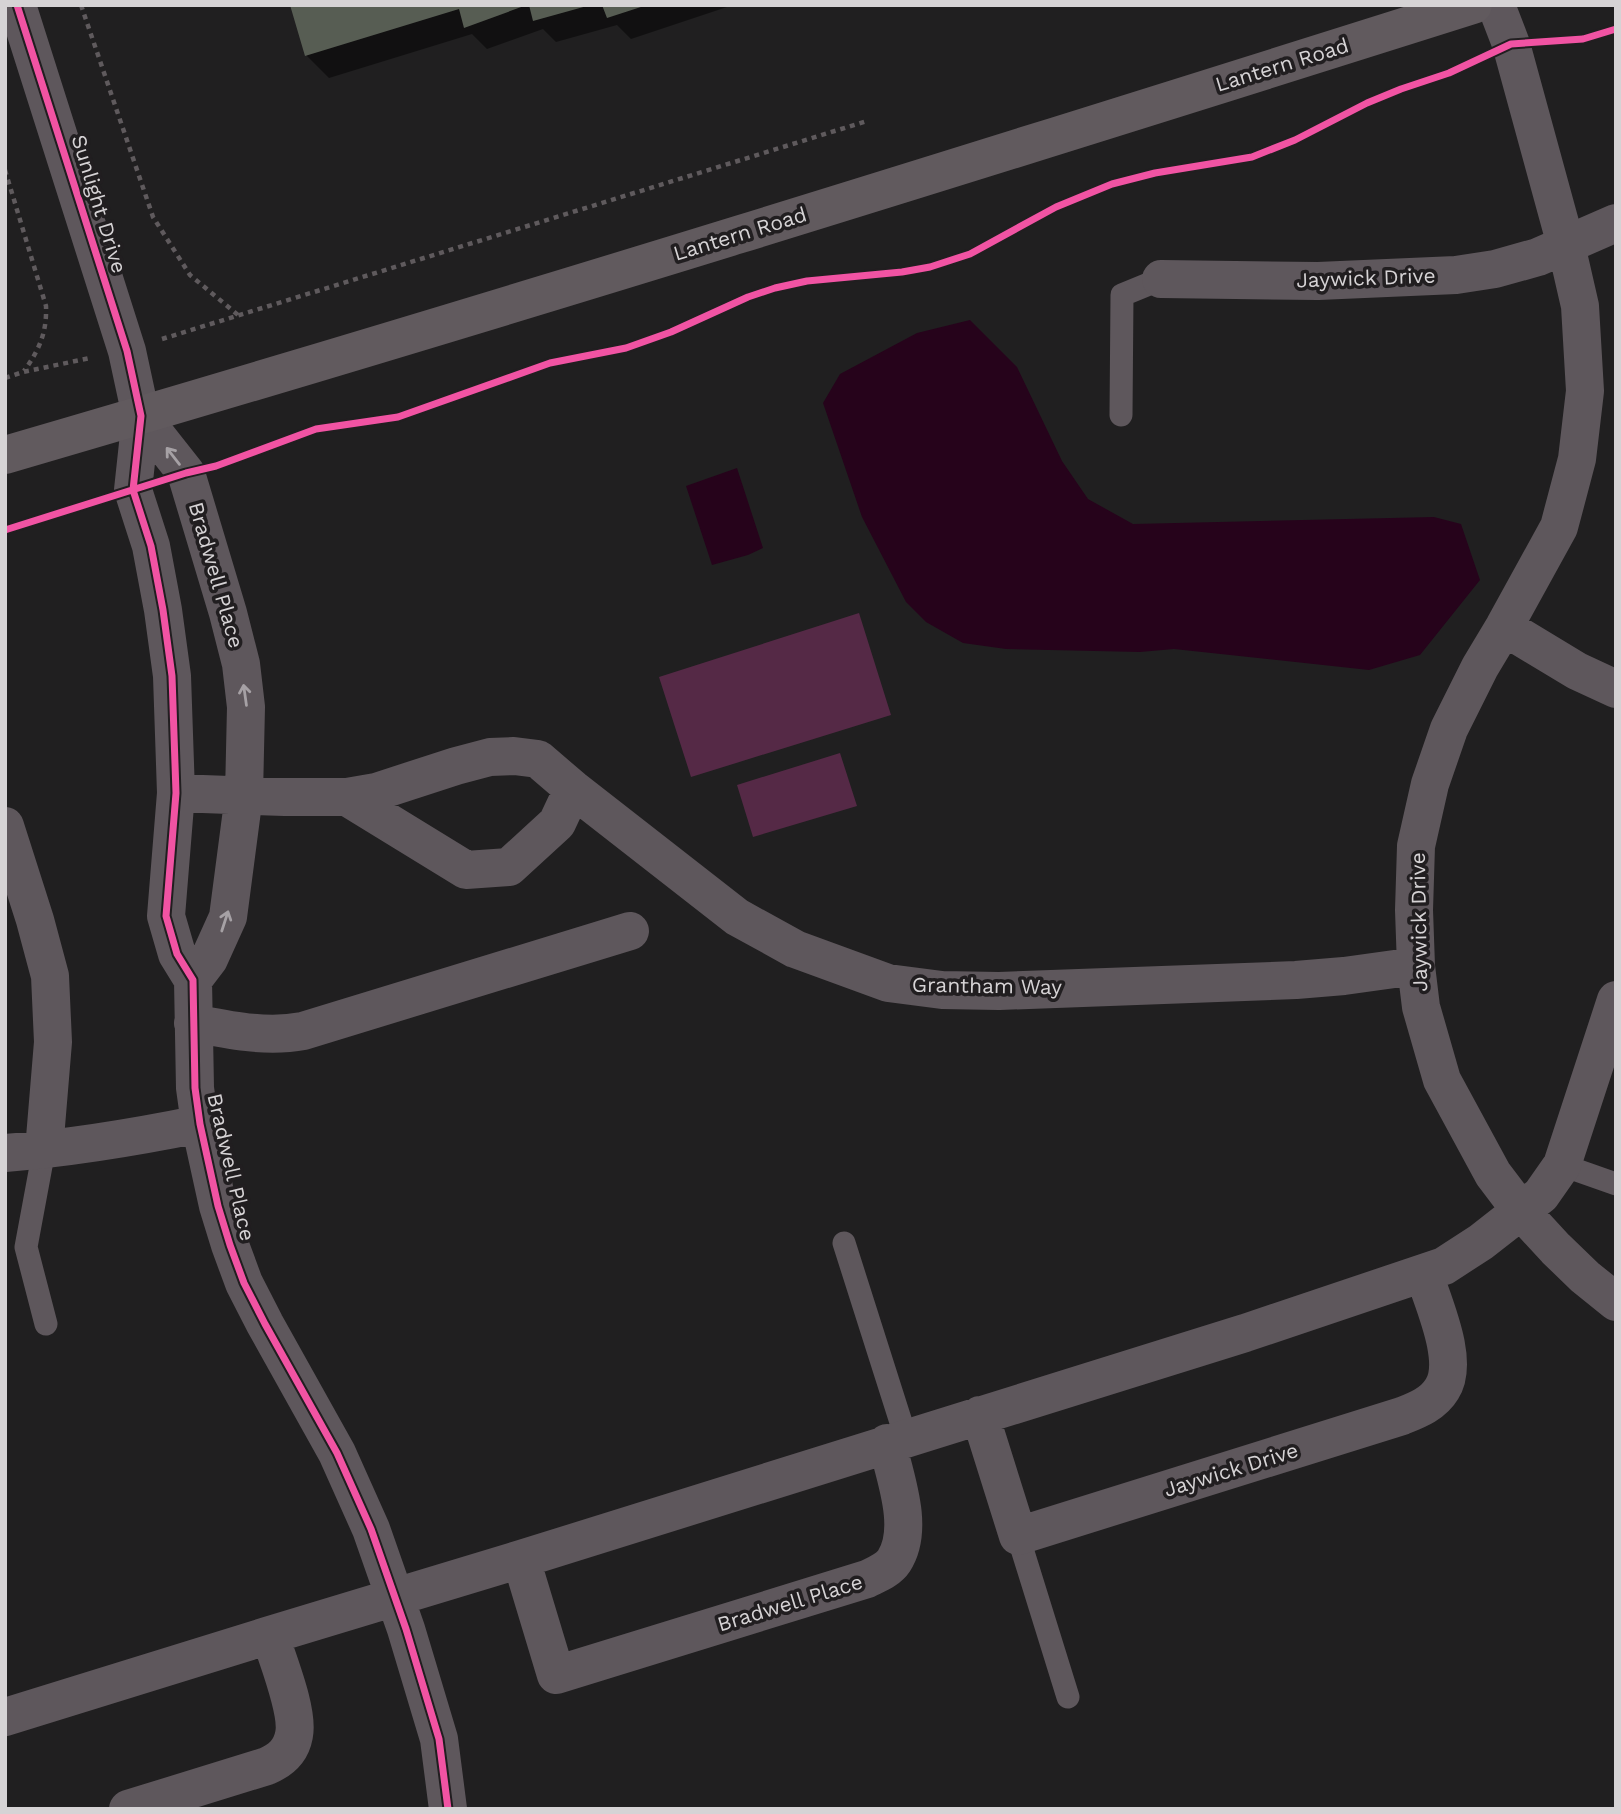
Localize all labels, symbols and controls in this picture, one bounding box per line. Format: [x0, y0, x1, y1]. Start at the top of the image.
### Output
street label: Lantern Road [1212, 32, 1352, 97]
street label: Sunlight Drive [67, 132, 132, 276]
street label: Lantern Road [670, 201, 810, 266]
street label: Jaywick Drive [1296, 263, 1436, 292]
one-way arrow [165, 447, 180, 465]
street label: Bradwell Place [184, 499, 249, 651]
one-way arrow [238, 684, 251, 707]
street label: Jaywick Drive [1405, 852, 1432, 992]
one-way arrow [220, 910, 232, 932]
street label: Grantham Way [912, 972, 1062, 999]
street label: Bradwell Place [202, 1091, 261, 1243]
street label: Jaywick Drive [1161, 1437, 1301, 1502]
street label: Bradwell Place [714, 1569, 866, 1636]

